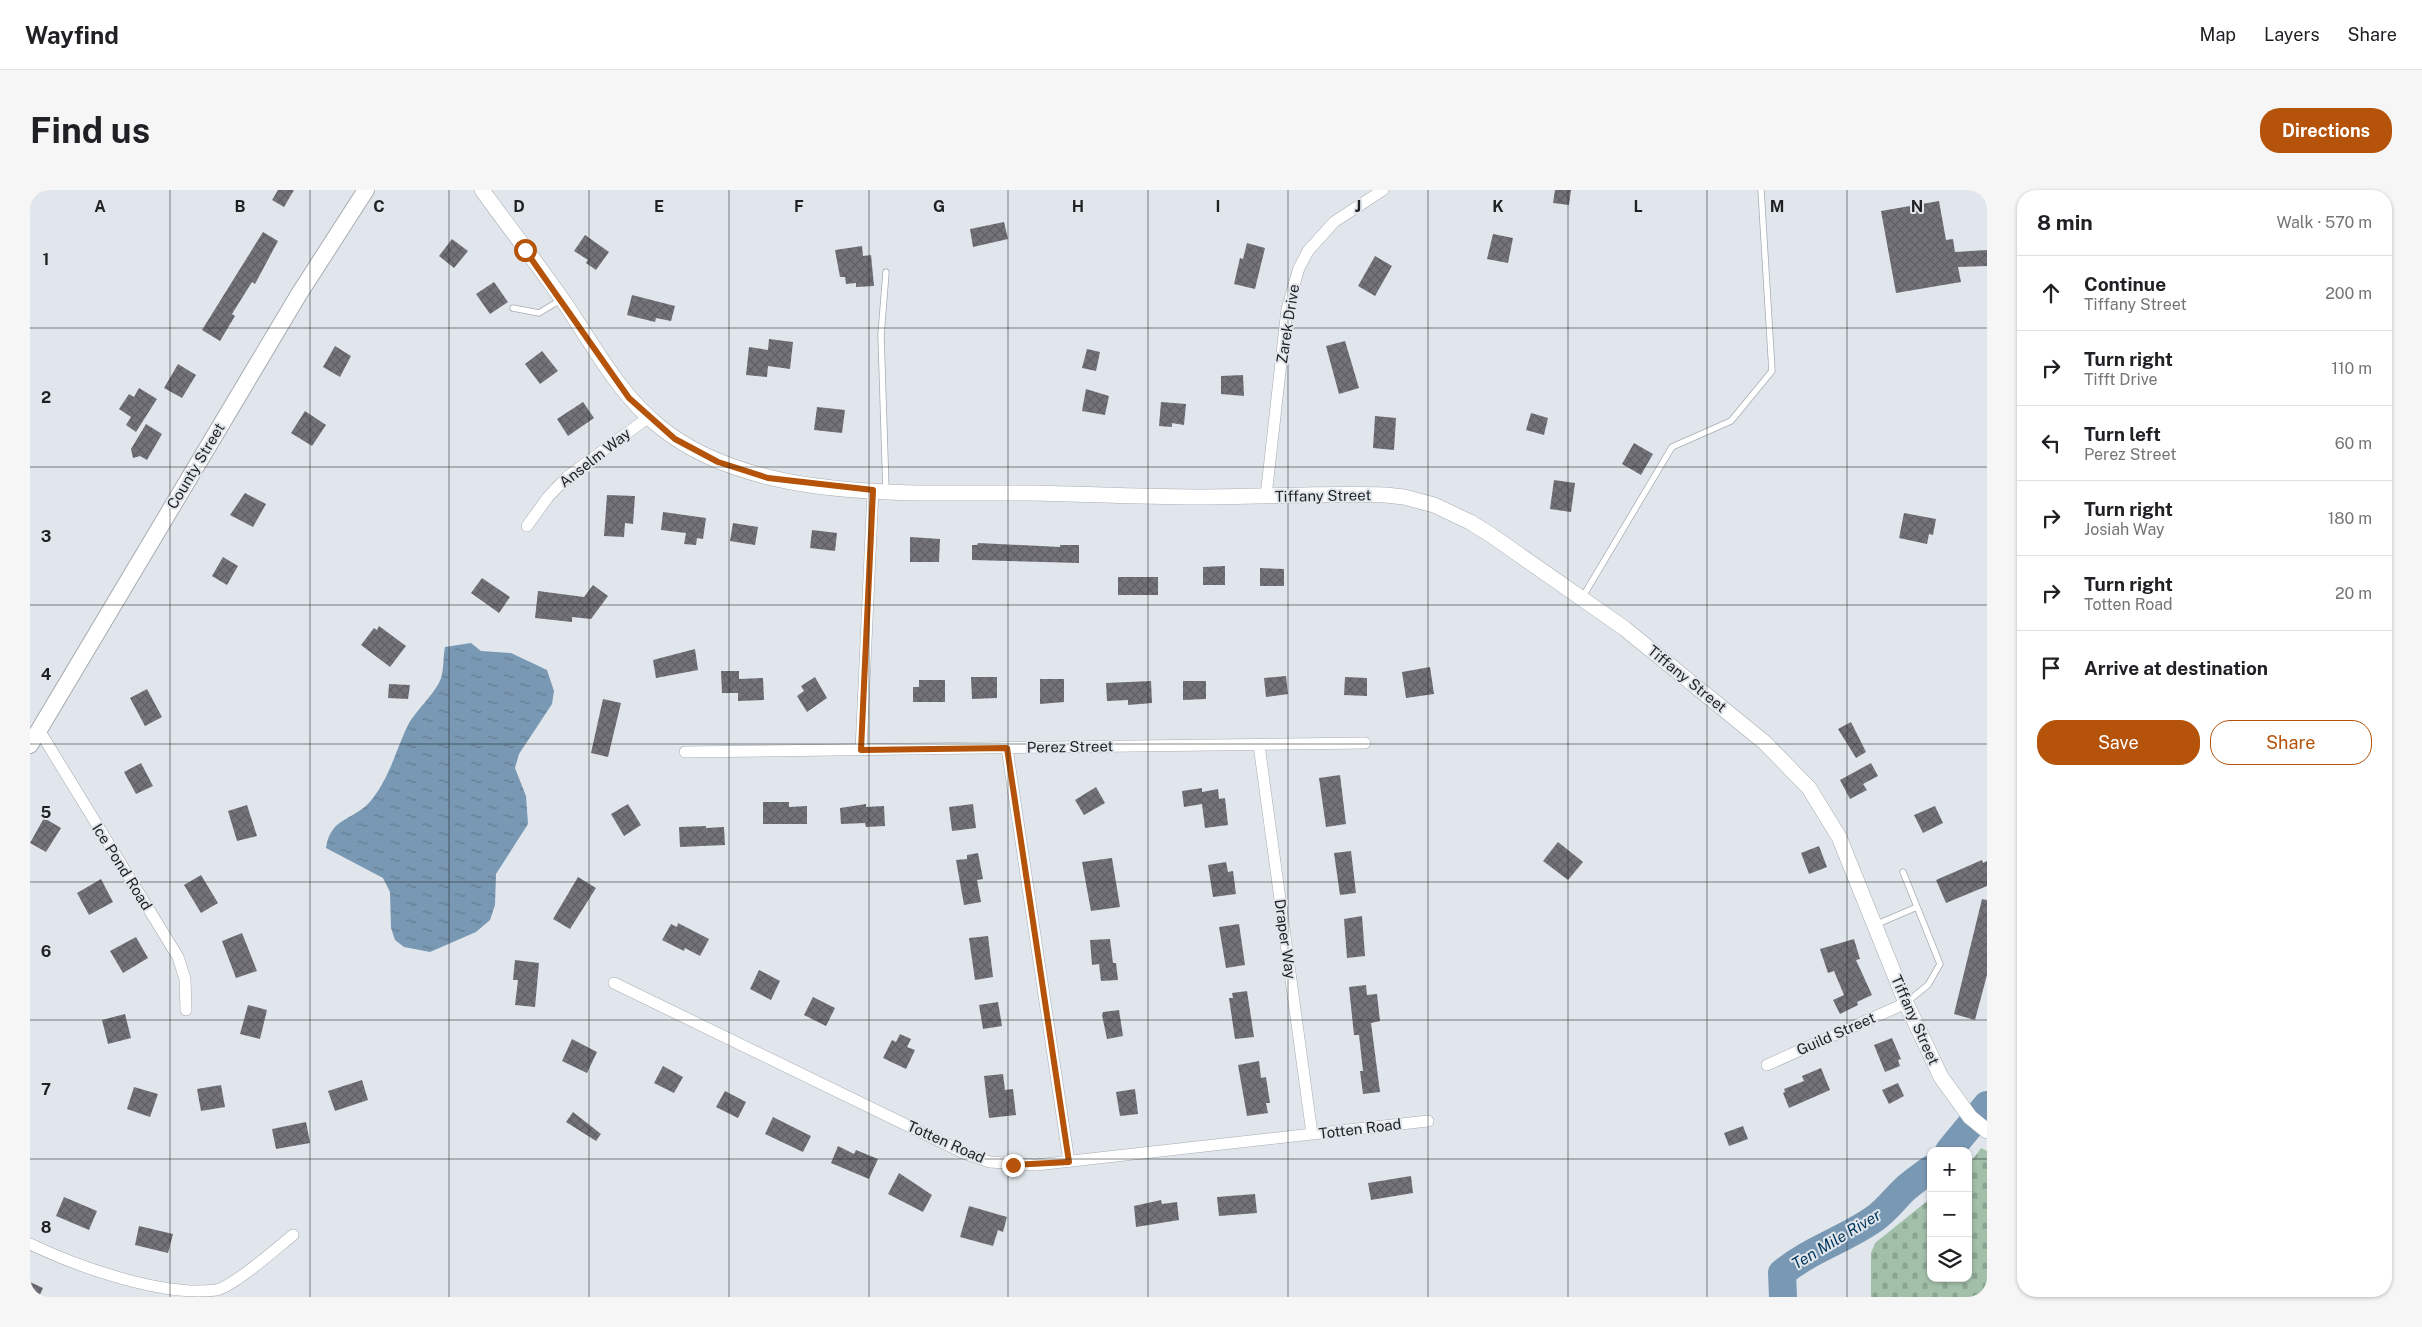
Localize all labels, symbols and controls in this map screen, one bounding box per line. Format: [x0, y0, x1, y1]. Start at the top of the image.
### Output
text: Wayfind [25, 21, 119, 49]
text: Map [2200, 24, 2236, 45]
text: Layers [2264, 24, 2320, 45]
text: Share [2348, 24, 2397, 45]
button: Directions [2260, 108, 2392, 153]
text: Find us [30, 110, 150, 151]
text: A [94, 197, 106, 216]
text: B [235, 197, 246, 216]
text: C [373, 197, 385, 216]
text: D [513, 197, 525, 216]
text: E [654, 197, 664, 216]
text: F [794, 197, 804, 216]
text: G [933, 197, 945, 216]
text: H [1072, 197, 1084, 216]
text: I [1216, 197, 1220, 216]
text: J [1355, 197, 1361, 216]
text: K [1492, 197, 1504, 216]
text: L [1633, 197, 1643, 216]
text: M [1770, 197, 1784, 216]
text: N [1911, 197, 1923, 216]
text: 8 min [2037, 210, 2093, 235]
text: Walk · 570 m [2276, 213, 2372, 232]
route start [514, 239, 537, 262]
text: 1 [43, 250, 49, 269]
text: Continue [2084, 273, 2166, 295]
icon: ahead [2037, 279, 2065, 307]
street label: Zarek Drive [1273, 283, 1302, 365]
text: 200 m [2325, 284, 2372, 303]
text: Tiffany Street [2084, 295, 2187, 314]
text: Turn right [2084, 348, 2173, 370]
icon: right [2037, 354, 2065, 382]
text: 110 m [2331, 359, 2372, 378]
text: Tifft Drive [2084, 370, 2158, 389]
text: 2 [41, 388, 51, 407]
street label: County Street [163, 420, 228, 512]
text: Turn left [2084, 423, 2161, 445]
street label: Anselm Way [556, 425, 634, 491]
icon: left [2037, 429, 2065, 457]
text: 60 m [2335, 434, 2372, 453]
text: Perez Street [2084, 445, 2176, 464]
street label: Tiffany Street [1275, 486, 1371, 505]
text: Turn right [2084, 498, 2173, 520]
icon: right [2037, 504, 2065, 532]
text: 180 m [2328, 509, 2372, 528]
text: Josiah Way [2084, 520, 2165, 539]
text: 3 [41, 527, 51, 546]
text: Turn right [2084, 573, 2173, 595]
icon: right [2037, 579, 2065, 607]
text: 20 m [2335, 584, 2372, 603]
text: Totten Road [2084, 595, 2173, 614]
street label: Tiffany Street [1645, 642, 1730, 716]
icon: arrive [2037, 654, 2065, 682]
text: Arrive at destination [2084, 657, 2268, 679]
text: 4 [41, 665, 52, 684]
button: Save [2037, 720, 2200, 765]
button: Share [2210, 720, 2372, 765]
street label: Perez Street [1027, 737, 1114, 756]
text: 5 [41, 803, 52, 822]
street label: Ice Pond Road [89, 820, 156, 913]
street label: Draper Way [1271, 898, 1300, 980]
text: 6 [41, 942, 51, 961]
street label: Tiffany Street [1888, 972, 1943, 1067]
street label: Guild Street [1794, 1009, 1878, 1058]
text: 7 [41, 1080, 51, 1099]
street label: Totten Road [1318, 1115, 1402, 1142]
street label: Totten Road [905, 1117, 988, 1166]
map controls [1927, 1147, 1972, 1282]
button: + [1927, 1147, 1972, 1192]
route end [1002, 1154, 1025, 1177]
button: − [1927, 1192, 1972, 1237]
water label: Ten Mile River [1788, 1205, 1885, 1273]
text: 8 [41, 1218, 52, 1237]
button: layers [1927, 1237, 1972, 1282]

